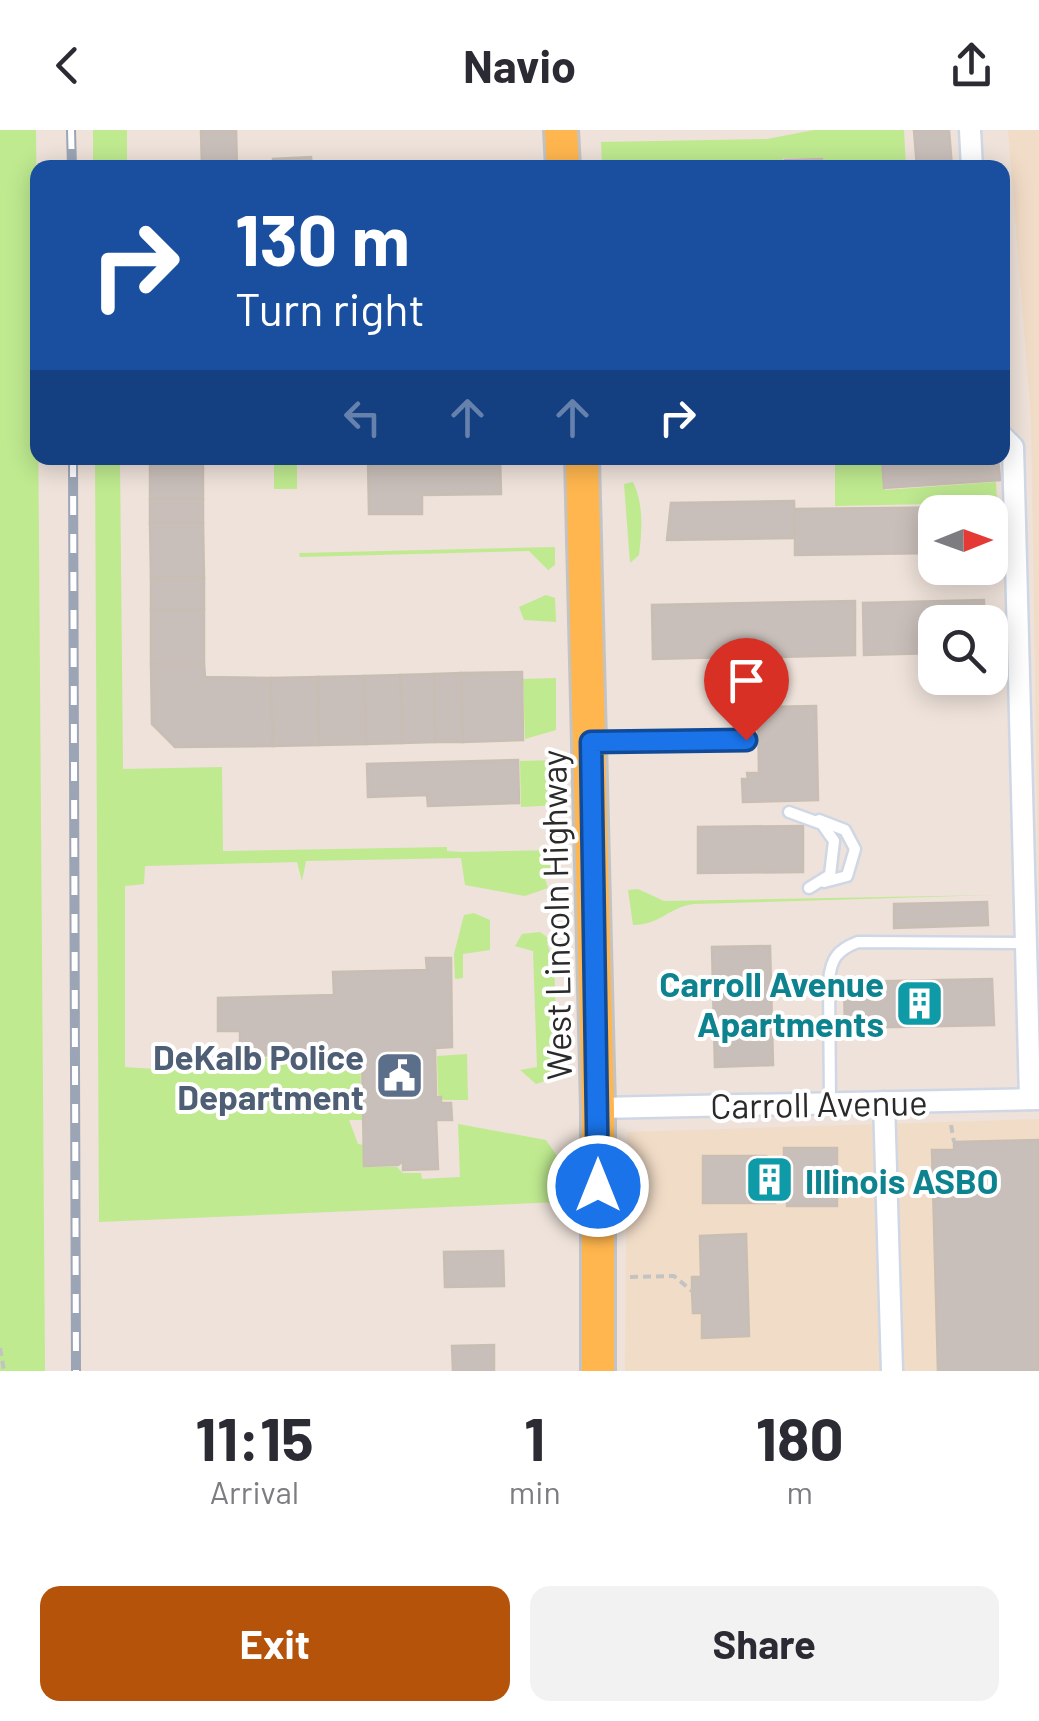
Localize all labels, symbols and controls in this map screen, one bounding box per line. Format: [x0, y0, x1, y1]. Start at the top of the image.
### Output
icon: back [40, 38, 95, 93]
text: Navio [463, 38, 576, 92]
icon: share [944, 38, 999, 93]
text: 130 m [235, 196, 410, 280]
icon: right [70, 200, 200, 330]
text: Turn right [235, 281, 425, 335]
icon: left [335, 390, 390, 445]
icon: ahead [440, 390, 495, 445]
icon: ahead [545, 390, 600, 445]
icon: right [650, 390, 705, 445]
north arrow [918, 495, 1008, 585]
map controls [918, 495, 1008, 695]
button: search [918, 605, 1008, 695]
pin [704, 638, 789, 741]
icon: arrive [719, 653, 774, 708]
street label: West Lincoln Highway [531, 750, 579, 1080]
place label: Carroll Avenue Apartments [659, 962, 884, 1044]
building icon: Carroll Avenue Apartments [893, 977, 945, 1029]
place label: DeKalb Police Department [153, 1035, 364, 1117]
public building icon: DeKalb Police Department [373, 1050, 425, 1102]
street label: Carroll Avenue [710, 1080, 928, 1126]
position arrow [546, 1134, 650, 1238]
building icon: Illinois ASBO [744, 1154, 796, 1206]
place label: Illinois ASBO [805, 1159, 998, 1201]
text: 11:15 [195, 1401, 314, 1473]
text: 1 [524, 1401, 545, 1473]
text: 180 [756, 1401, 844, 1473]
text: Arrival [210, 1472, 299, 1510]
text: min [509, 1472, 561, 1510]
text: m [787, 1472, 813, 1510]
button: Exit [40, 1586, 510, 1701]
button: Share [530, 1586, 999, 1701]

